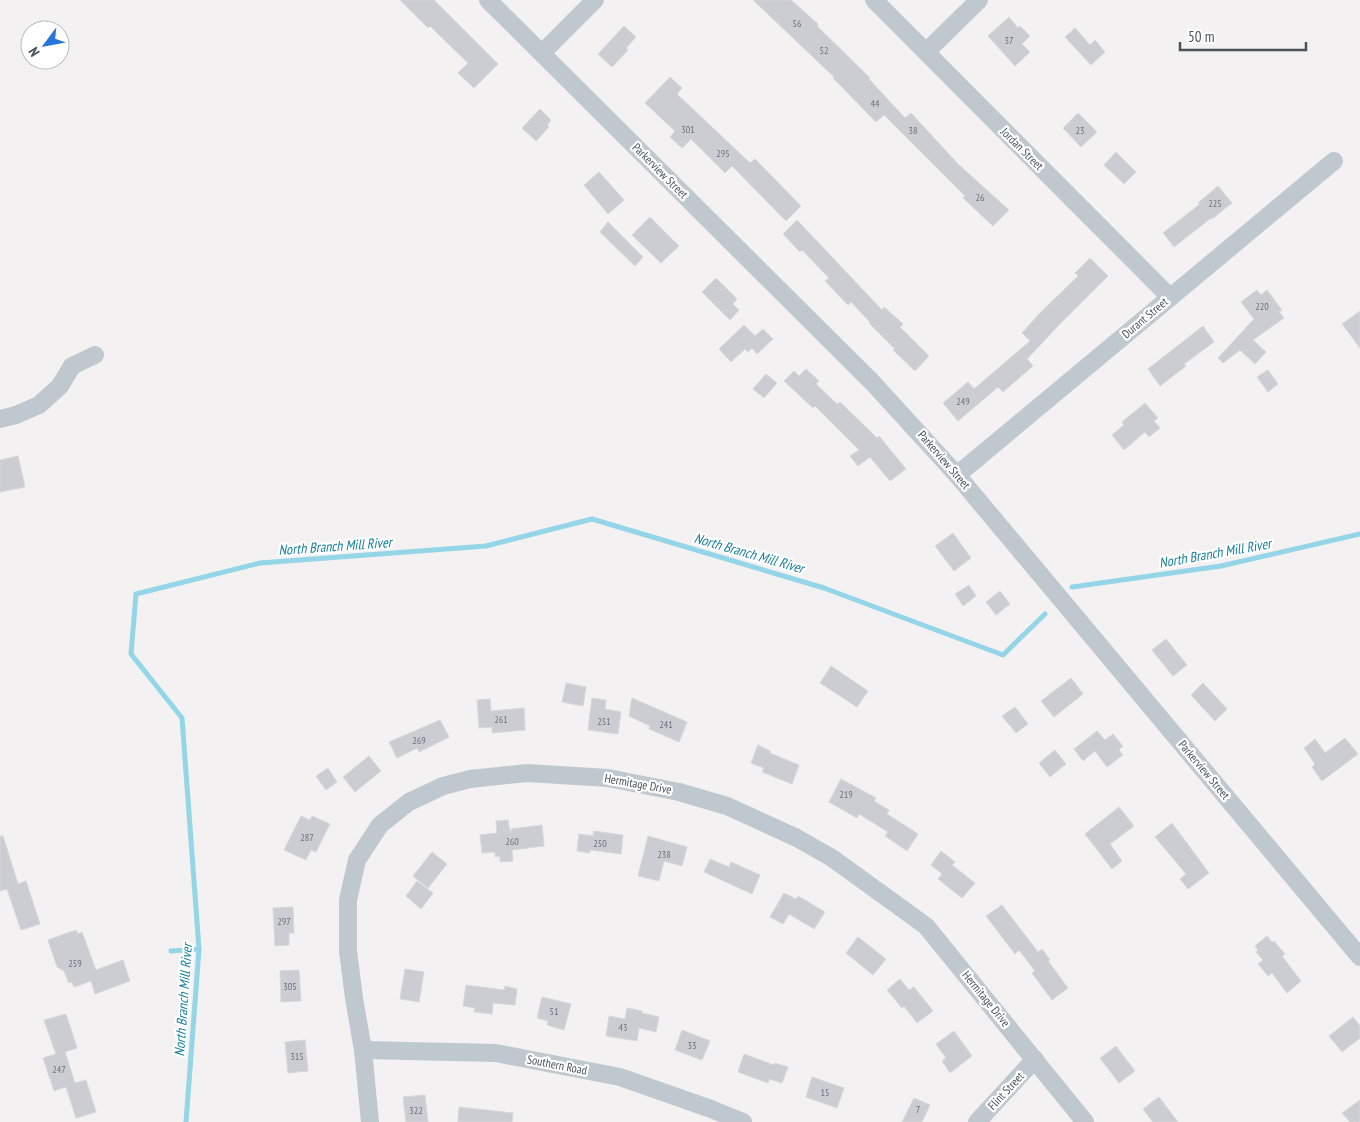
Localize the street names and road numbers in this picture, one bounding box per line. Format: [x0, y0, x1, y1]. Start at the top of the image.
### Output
street label: Jordan Street [997, 124, 1047, 174]
street label: Parkerview Street [629, 140, 692, 202]
street label: Durant Street [1119, 294, 1171, 341]
street label: Parkerview Street [915, 427, 974, 492]
street label: Parkerview Street [1175, 737, 1234, 803]
street label: Hermitage Drive [603, 770, 673, 797]
street label: Hermitage Drive [959, 968, 1014, 1030]
street label: Southern Road [526, 1051, 588, 1078]
street label: Flint Street [984, 1068, 1027, 1113]

